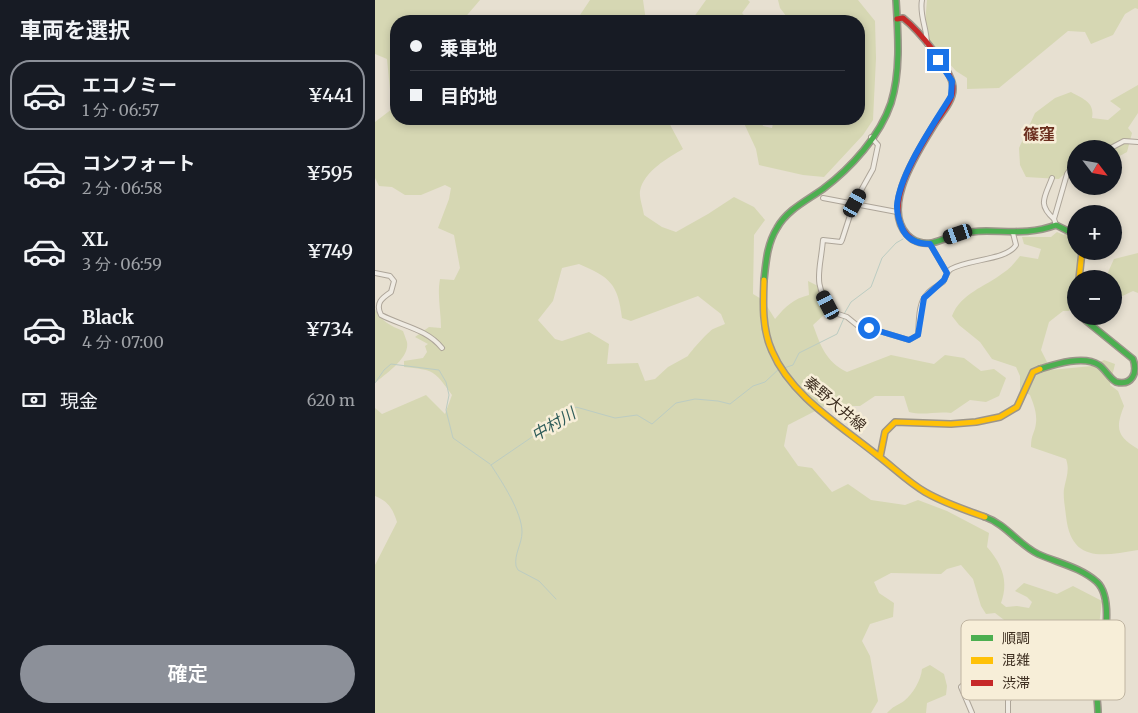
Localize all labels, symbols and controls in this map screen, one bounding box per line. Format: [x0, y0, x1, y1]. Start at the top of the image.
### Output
text: 車両を選択 [20, 16, 130, 44]
text: 乗車地 [440, 36, 497, 60]
route end [927, 49, 949, 71]
icon: car [22, 73, 67, 118]
text: エコノミー [82, 73, 177, 97]
text: ¥441 [308, 83, 353, 107]
text: 目的地 [440, 84, 497, 108]
text: 1 分 · 06:57 [82, 100, 159, 120]
district label: 篠窪 [1023, 124, 1055, 144]
north arrow [1067, 140, 1123, 195]
map controls [1067, 140, 1122, 325]
icon: car [22, 151, 67, 196]
text: コンフォート [82, 151, 195, 175]
text: ¥595 [306, 161, 353, 185]
text: 2 分 · 06:58 [82, 178, 162, 198]
car [841, 186, 868, 220]
button: + [1067, 205, 1122, 260]
car [941, 222, 974, 246]
text: XL [82, 227, 108, 251]
icon: car [22, 229, 67, 274]
text: ¥749 [307, 239, 353, 263]
text: 3 分 · 06:59 [82, 254, 162, 274]
button: − [1067, 270, 1122, 325]
car [814, 288, 841, 322]
text: Black [82, 305, 134, 329]
icon: car [22, 307, 67, 352]
text: ¥734 [306, 317, 353, 341]
route start [858, 317, 880, 339]
text: 4 分 · 07:00 [82, 332, 164, 352]
street label: 秦野大井線 [800, 372, 870, 435]
icon: cash [20, 386, 48, 414]
text: 現金 [60, 389, 98, 413]
text: 620 m [307, 390, 355, 410]
water label: 中村川 [527, 402, 580, 445]
legend [961, 620, 1125, 700]
text: 順調 [1002, 629, 1030, 647]
button: 確定 [20, 645, 355, 703]
text: 混雑 [1002, 651, 1030, 669]
text: 渋滞 [1002, 674, 1030, 692]

